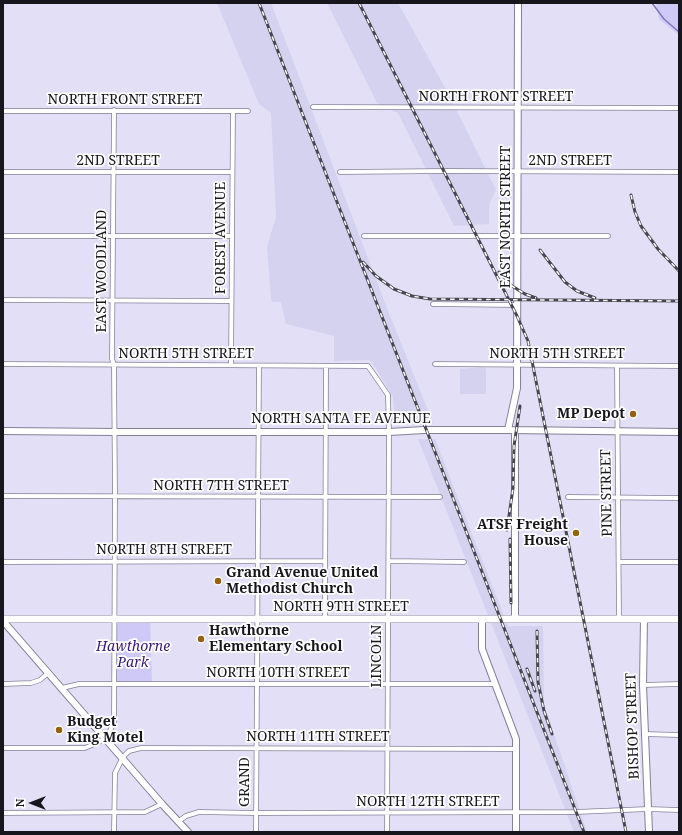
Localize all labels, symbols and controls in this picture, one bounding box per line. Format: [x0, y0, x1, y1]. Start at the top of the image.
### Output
street label: NORTH FRONT STREET [419, 89, 573, 105]
street label: NORTH FRONT STREET [48, 92, 202, 108]
street label: EAST NORTH STREET [498, 146, 514, 288]
street label: 2ND STREET [76, 153, 160, 169]
street label: 2ND STREET [528, 153, 612, 169]
street label: FOREST AVENUE [213, 182, 229, 294]
street label: EAST WOODLAND [94, 210, 110, 332]
street label: NORTH 5TH STREET [118, 346, 254, 362]
street label: NORTH 5TH STREET [489, 346, 625, 362]
place label: MP Depot [557, 406, 625, 422]
marker: MP Depot [628, 409, 638, 419]
street label: NORTH SANTA FE AVENUE [251, 411, 431, 427]
street label: PINE STREET [598, 449, 616, 537]
street label: NORTH 7TH STREET [153, 478, 289, 494]
place label: ATSF Freight House [477, 517, 568, 550]
marker: ATSF Freight House [571, 528, 581, 538]
street label: NORTH 8TH STREET [96, 542, 232, 558]
place label: Grand Avenue United Methodist Church [226, 565, 378, 598]
marker: Grand Avenue United Methodist Church [213, 576, 223, 586]
street label: NORTH 9TH STREET [273, 599, 409, 615]
place label: Hawthorne Elementary School [209, 623, 342, 656]
street label: LINCOLN [369, 625, 385, 687]
marker: Hawthorne Elementary School [196, 634, 206, 644]
park label: Hawthorne Park [96, 639, 170, 672]
street label: NORTH 10TH STREET [206, 665, 350, 681]
street label: BISHOP STREET [623, 672, 643, 780]
place label: Budget King Motel [67, 714, 144, 746]
marker: Budget King Motel [54, 725, 64, 735]
street label: NORTH 11TH STREET [246, 729, 390, 745]
street label: GRAND [237, 757, 253, 807]
north arrow [12, 783, 52, 823]
street label: NORTH 12TH STREET [356, 794, 500, 810]
text: N [12, 799, 27, 807]

